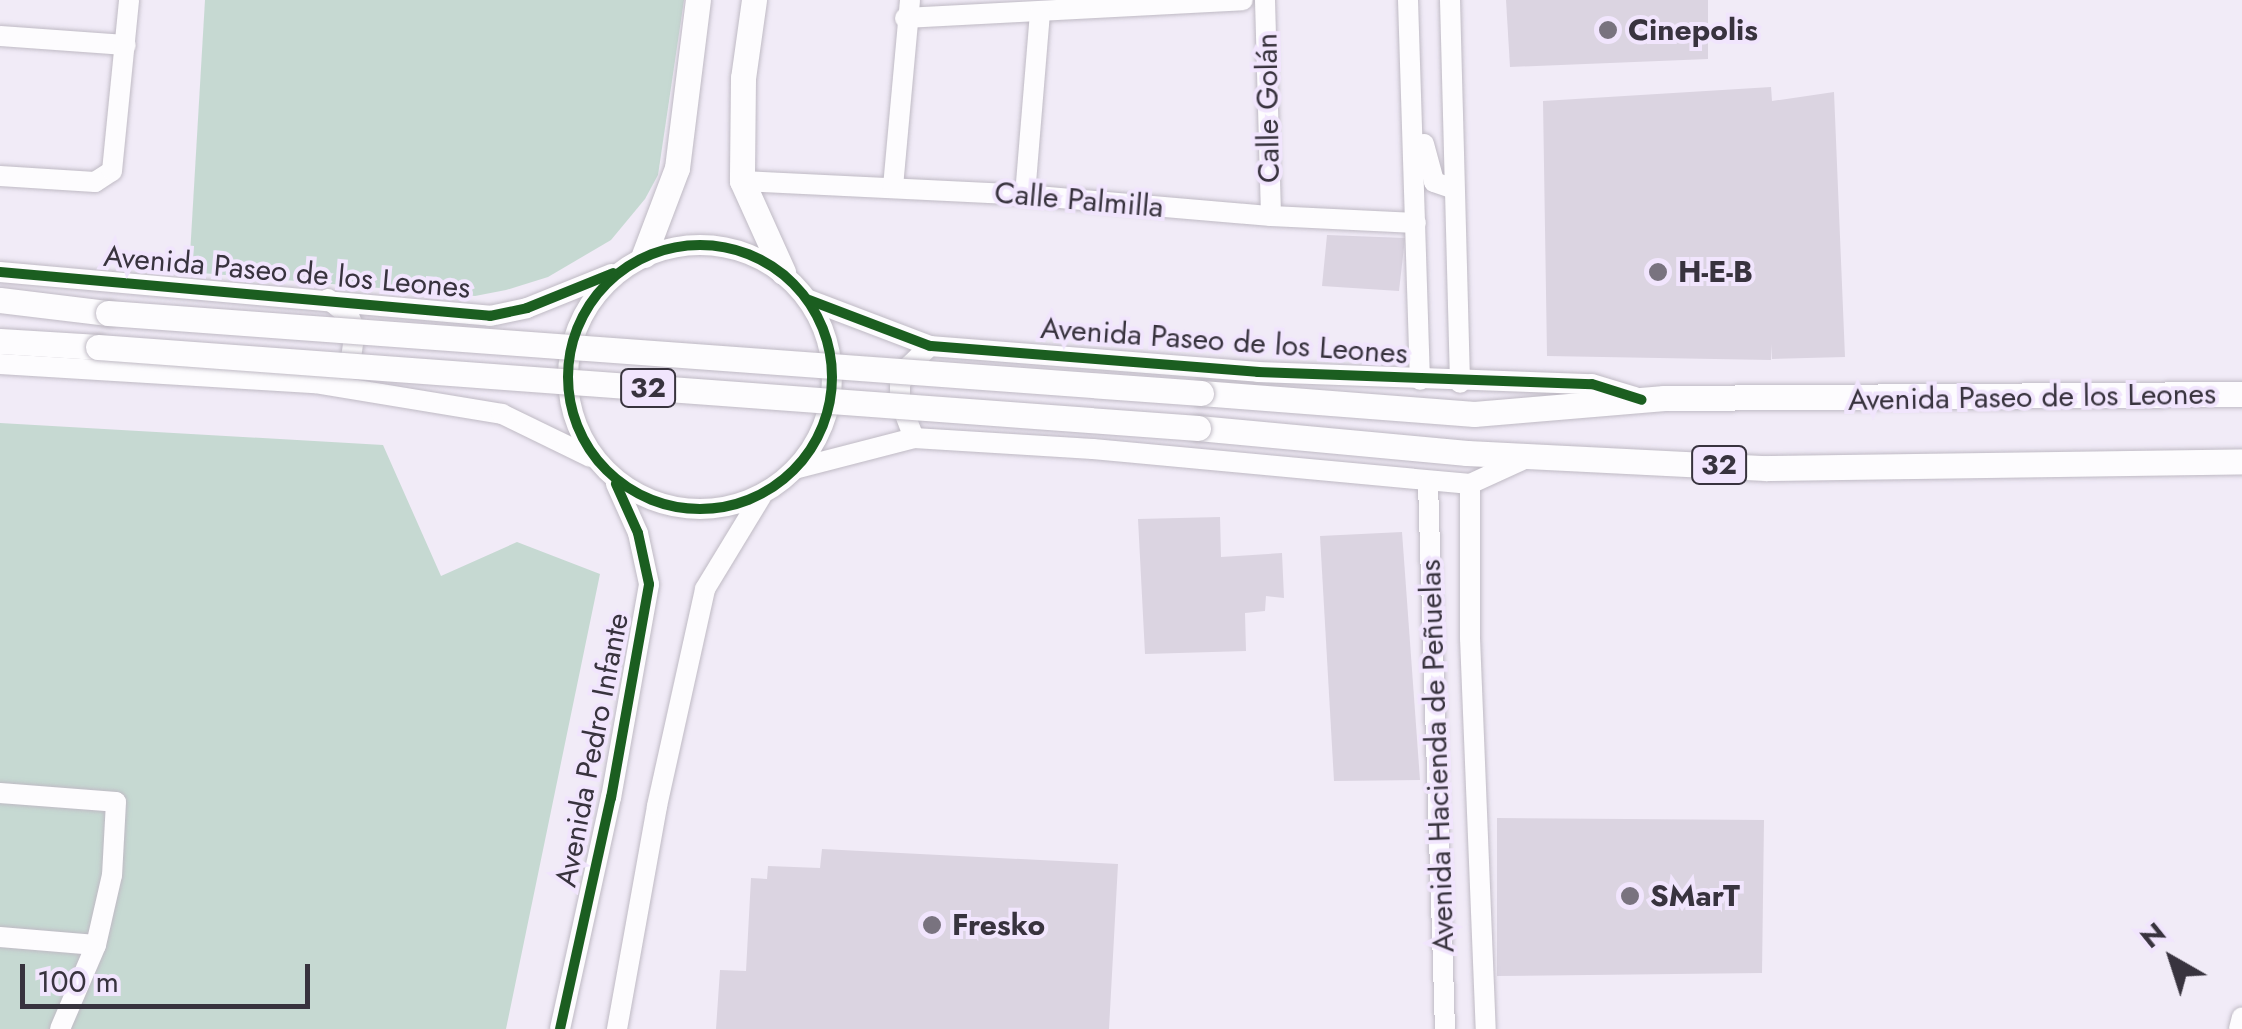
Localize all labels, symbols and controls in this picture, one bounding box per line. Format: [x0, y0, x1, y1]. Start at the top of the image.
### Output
place label: Cinepolis [1628, 12, 1758, 48]
marker: Cinepolis [1597, 19, 1619, 41]
street label: Calle Golán [1249, 33, 1287, 183]
street label: Calle Palmilla [993, 175, 1165, 225]
street label: Avenida Paseo de los Leones [102, 238, 472, 306]
place label: H-E-B [1678, 254, 1753, 290]
marker: H-E-B [1647, 261, 1669, 283]
street label: Avenida Paseo de los Leones [1039, 310, 1409, 372]
road number: 32 [618, 365, 678, 411]
street label: Avenida Paseo de los Leones [1848, 376, 2216, 418]
road number: 32 [1689, 442, 1749, 488]
street label: Avenida Hacienda de Peñuelas [1412, 559, 1462, 953]
street label: Avenida Pedro Infante [548, 610, 636, 890]
place label: SMarT [1650, 878, 1740, 914]
marker: SMarT [1619, 885, 1641, 907]
place label: Fresko [952, 907, 1045, 943]
north arrow [2122, 909, 2222, 1009]
text: N [2131, 912, 2174, 958]
marker: Fresko [921, 914, 943, 936]
scale bar [25, 944, 315, 1006]
text: 100 m [37, 960, 119, 1003]

